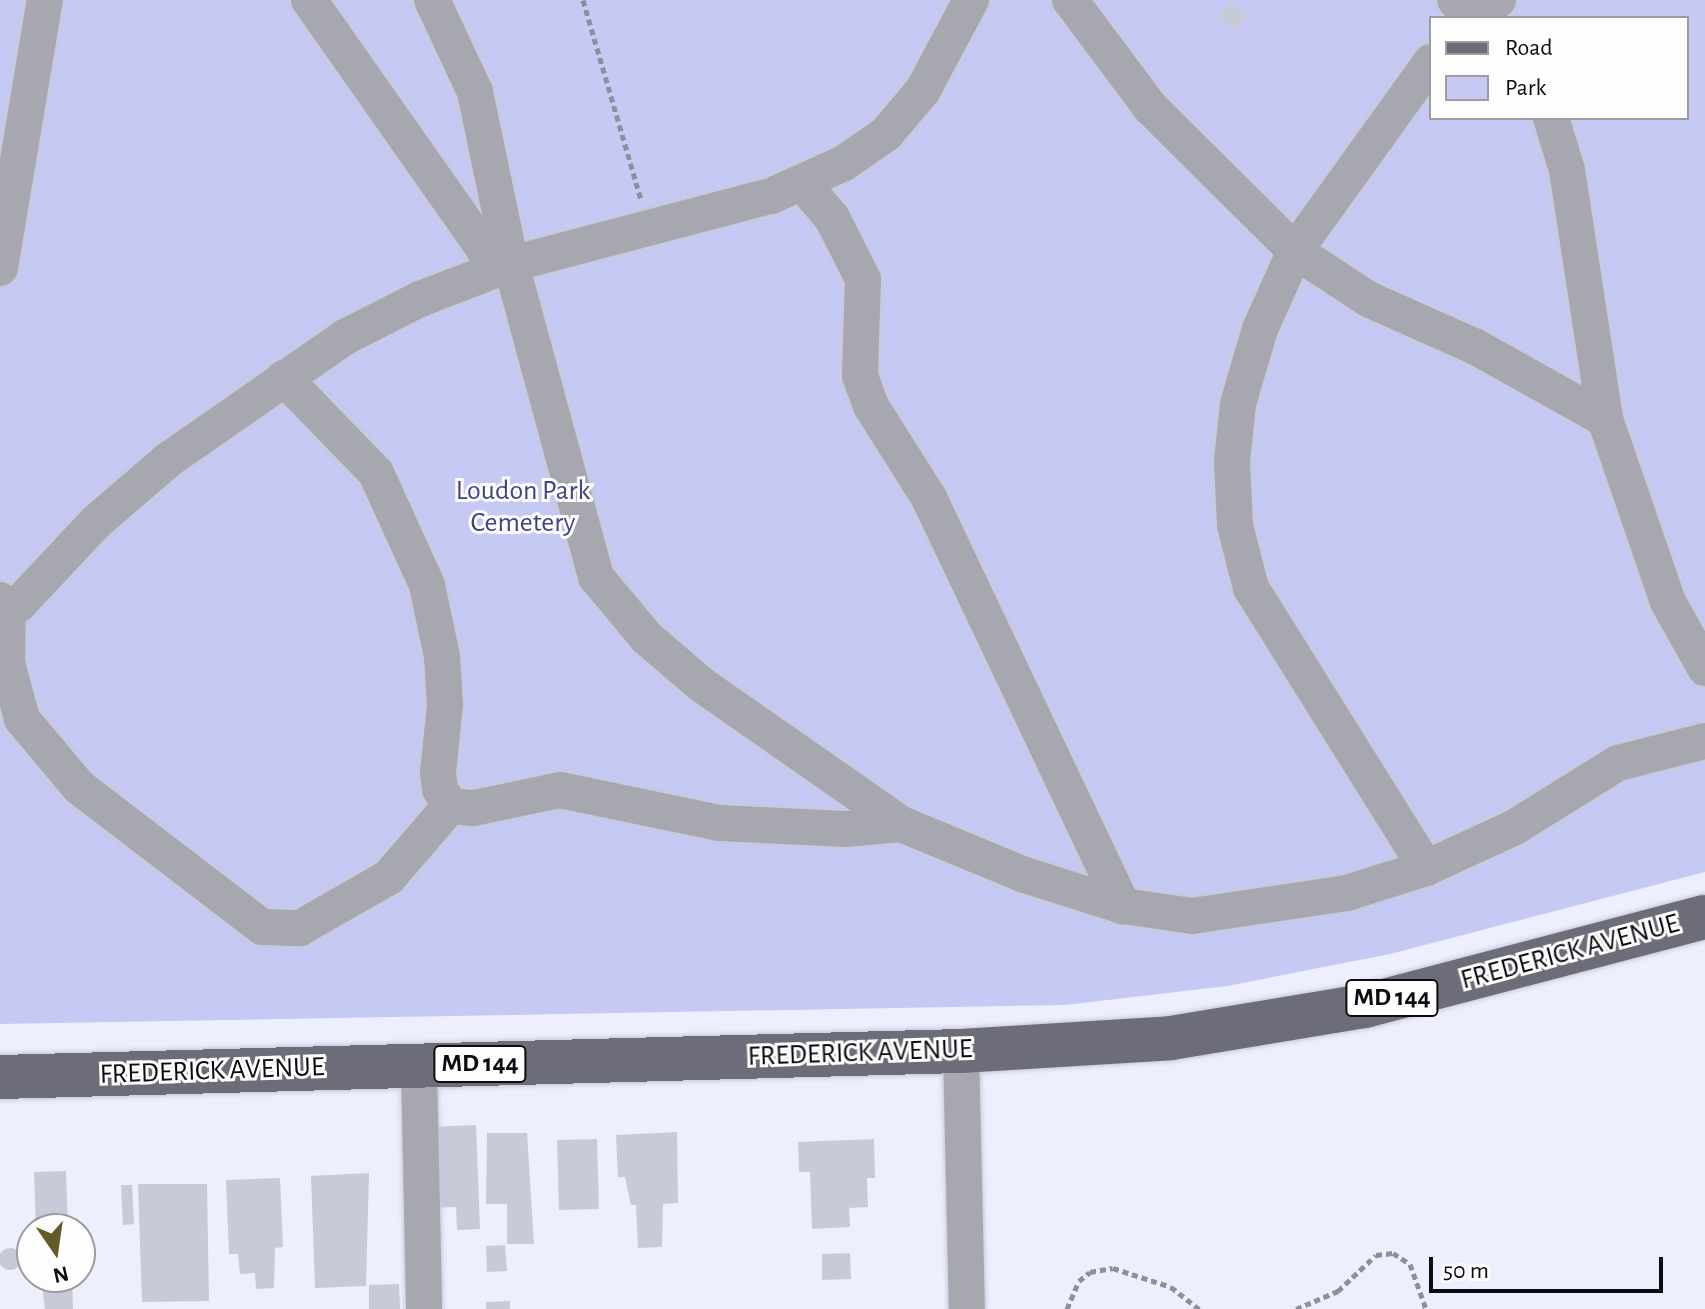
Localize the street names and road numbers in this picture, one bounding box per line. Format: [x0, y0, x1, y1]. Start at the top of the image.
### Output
street label: FREDERICK AVENUE [1457, 907, 1683, 997]
road number: MD 144 [1344, 976, 1440, 1020]
street label: FREDERICK AVENUE [747, 1032, 973, 1074]
road number: MD 144 [432, 1042, 528, 1086]
street label: FREDERICK AVENUE [99, 1050, 325, 1092]

